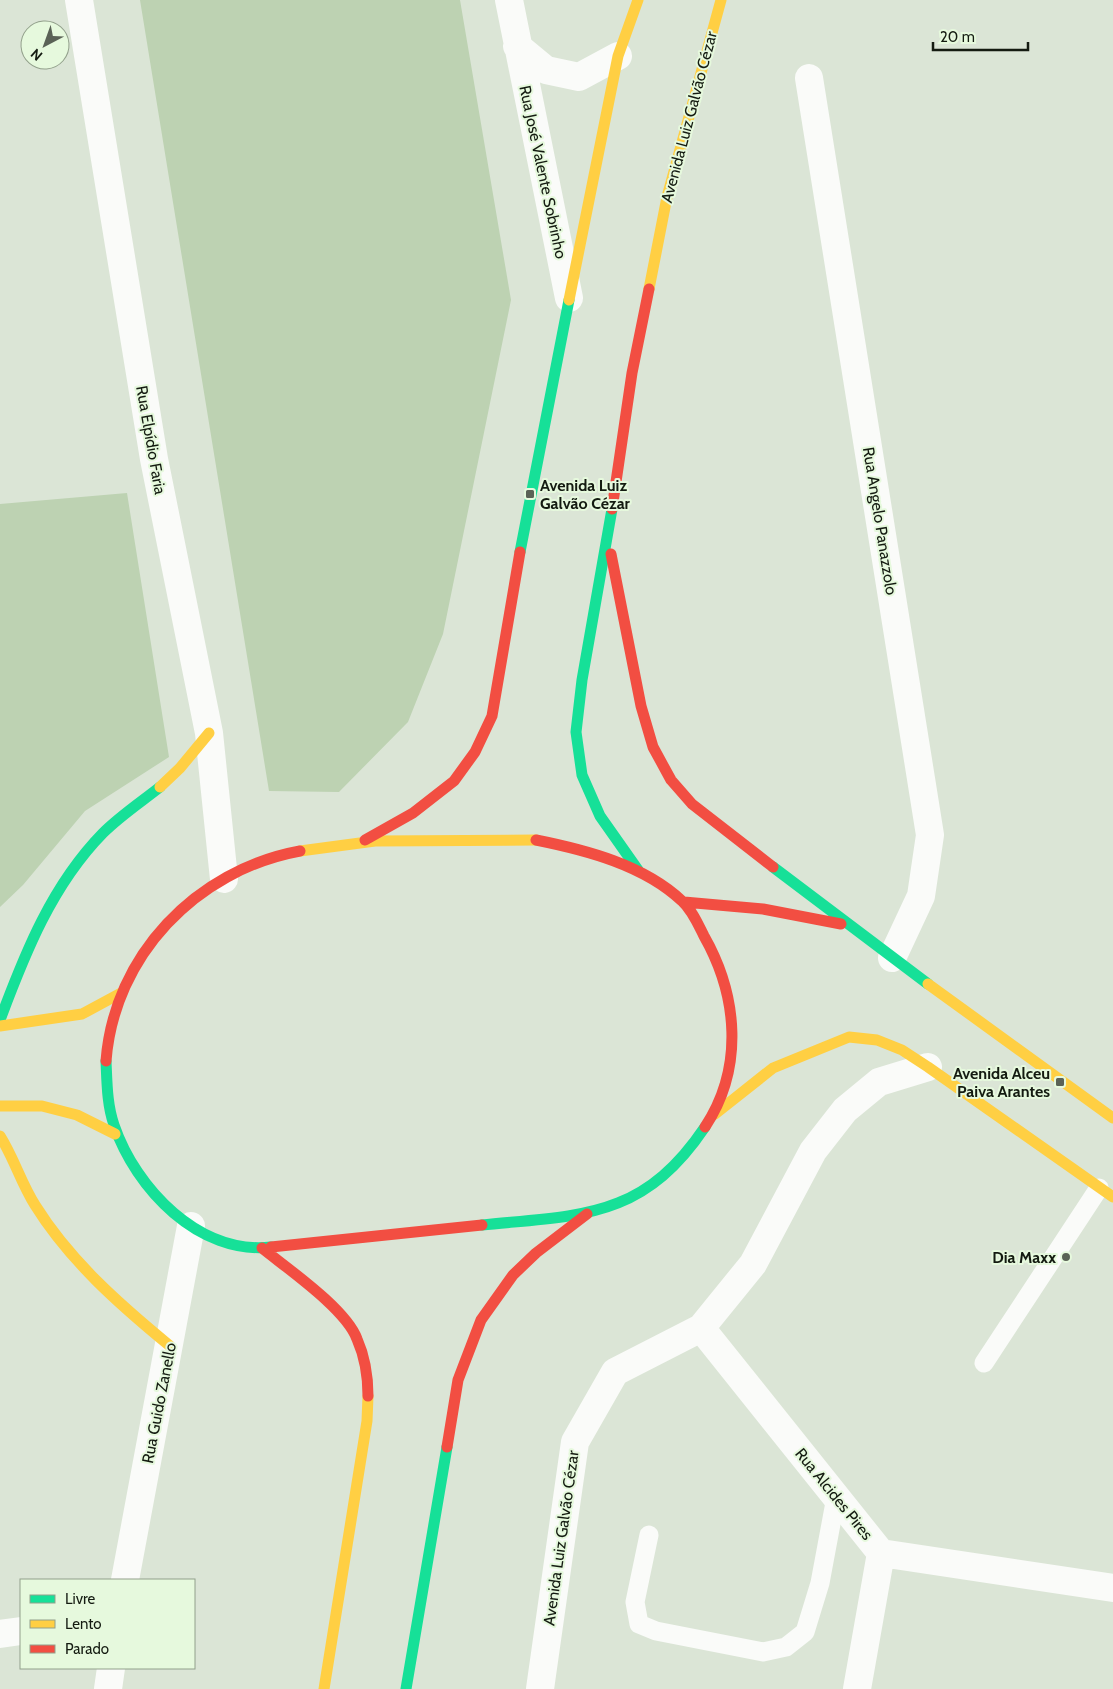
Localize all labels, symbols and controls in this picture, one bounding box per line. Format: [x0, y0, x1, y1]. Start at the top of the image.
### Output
north arrow [20, 20, 70, 70]
scale bar [933, 20, 1028, 52]
street label: Avenida Luiz Galvão Cézar [657, 28, 721, 205]
text: 20 m [940, 28, 975, 46]
text: N [27, 45, 46, 65]
street label: Rua José Valente Sobrinho [515, 84, 571, 261]
street label: Rua Elpídio Faria [132, 384, 170, 496]
street label: Rua Angelo Panazzolo [859, 446, 901, 597]
place label: Avenida Luiz Galvão Cézar [540, 476, 631, 513]
marker: Avenida Luiz Galvão Cézar [524, 488, 536, 500]
place label: Avenida Alceu Paiva Arantes [953, 1064, 1050, 1101]
marker: Avenida Alceu Paiva Arantes [1054, 1076, 1066, 1088]
place label: Dia Maxx [992, 1248, 1056, 1267]
marker: Dia Maxx [1060, 1251, 1072, 1263]
street label: Rua Guido Zanello [138, 1341, 180, 1465]
street label: Rua Alcides Pires [791, 1444, 877, 1544]
street label: Avenida Luiz Galvão Cézar [539, 1448, 583, 1627]
legend [20, 1579, 195, 1669]
text: Livre [65, 1590, 96, 1608]
text: Lento [65, 1615, 102, 1633]
text: Parado [65, 1640, 109, 1658]

